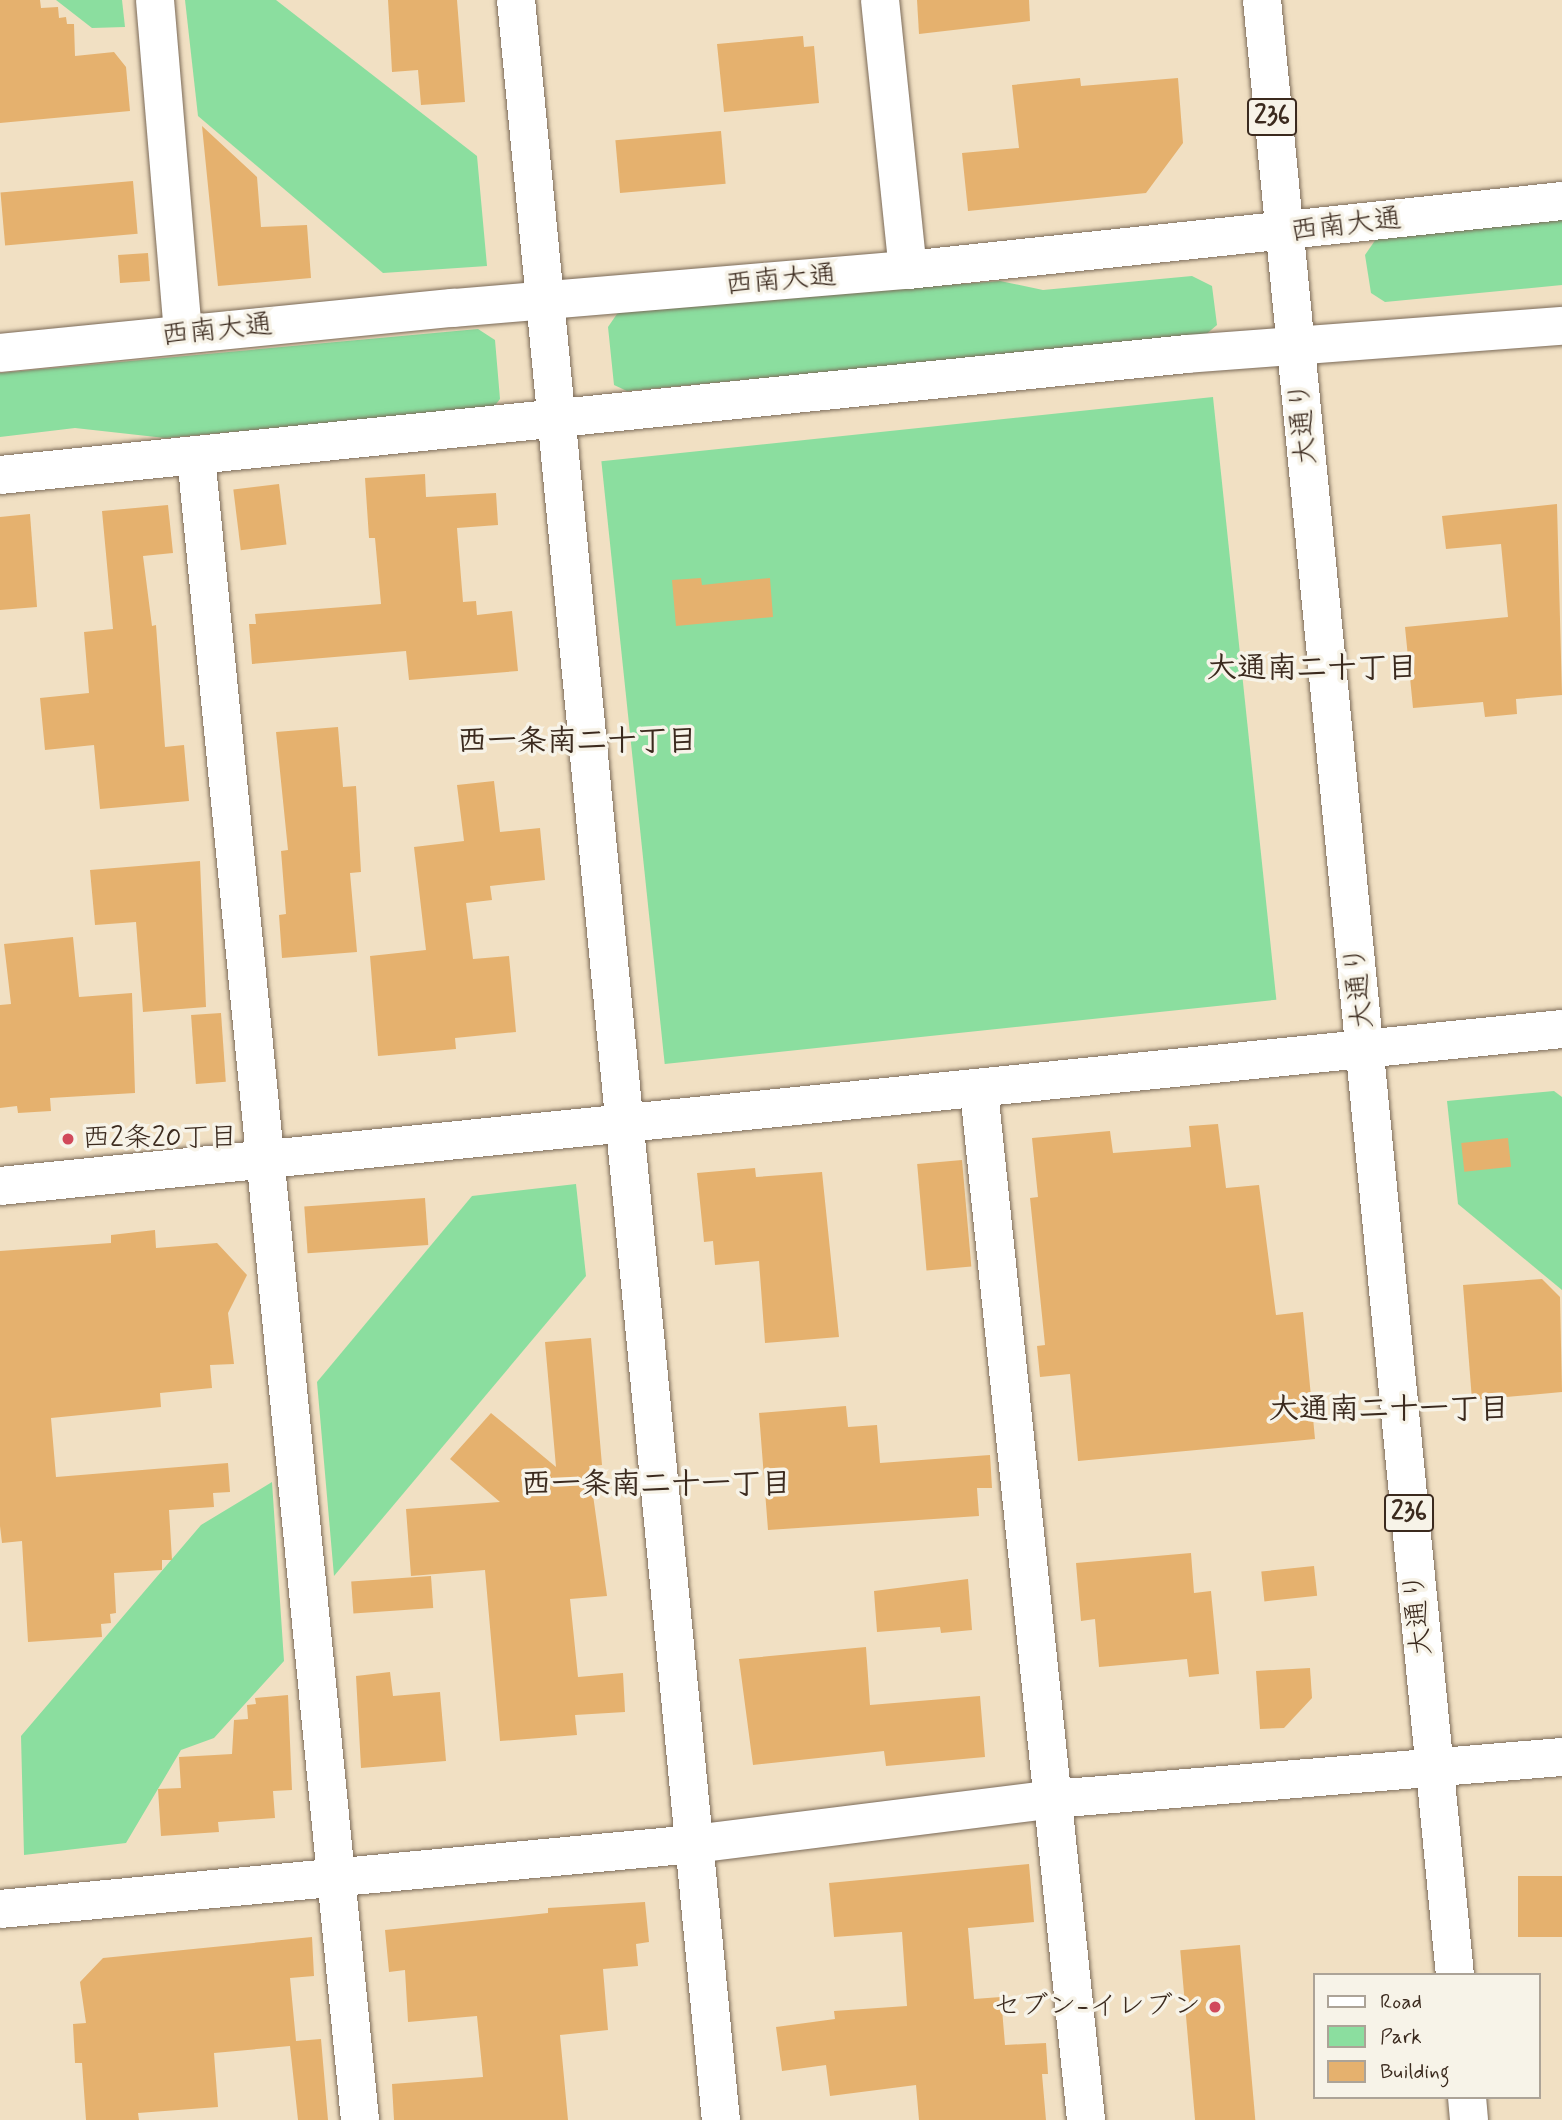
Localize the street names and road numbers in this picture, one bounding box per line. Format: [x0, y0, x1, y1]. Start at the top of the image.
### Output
road number: 236 [1246, 94, 1298, 140]
street label: 西南大通 [1288, 203, 1404, 249]
street label: 西南大通 [724, 259, 838, 303]
street label: 西南大通 [160, 308, 274, 354]
street label: 大通り [1284, 380, 1324, 466]
street label: 大通り [1339, 943, 1381, 1031]
road number: 236 [1383, 1490, 1435, 1536]
street label: 大通り [1398, 1570, 1440, 1658]

